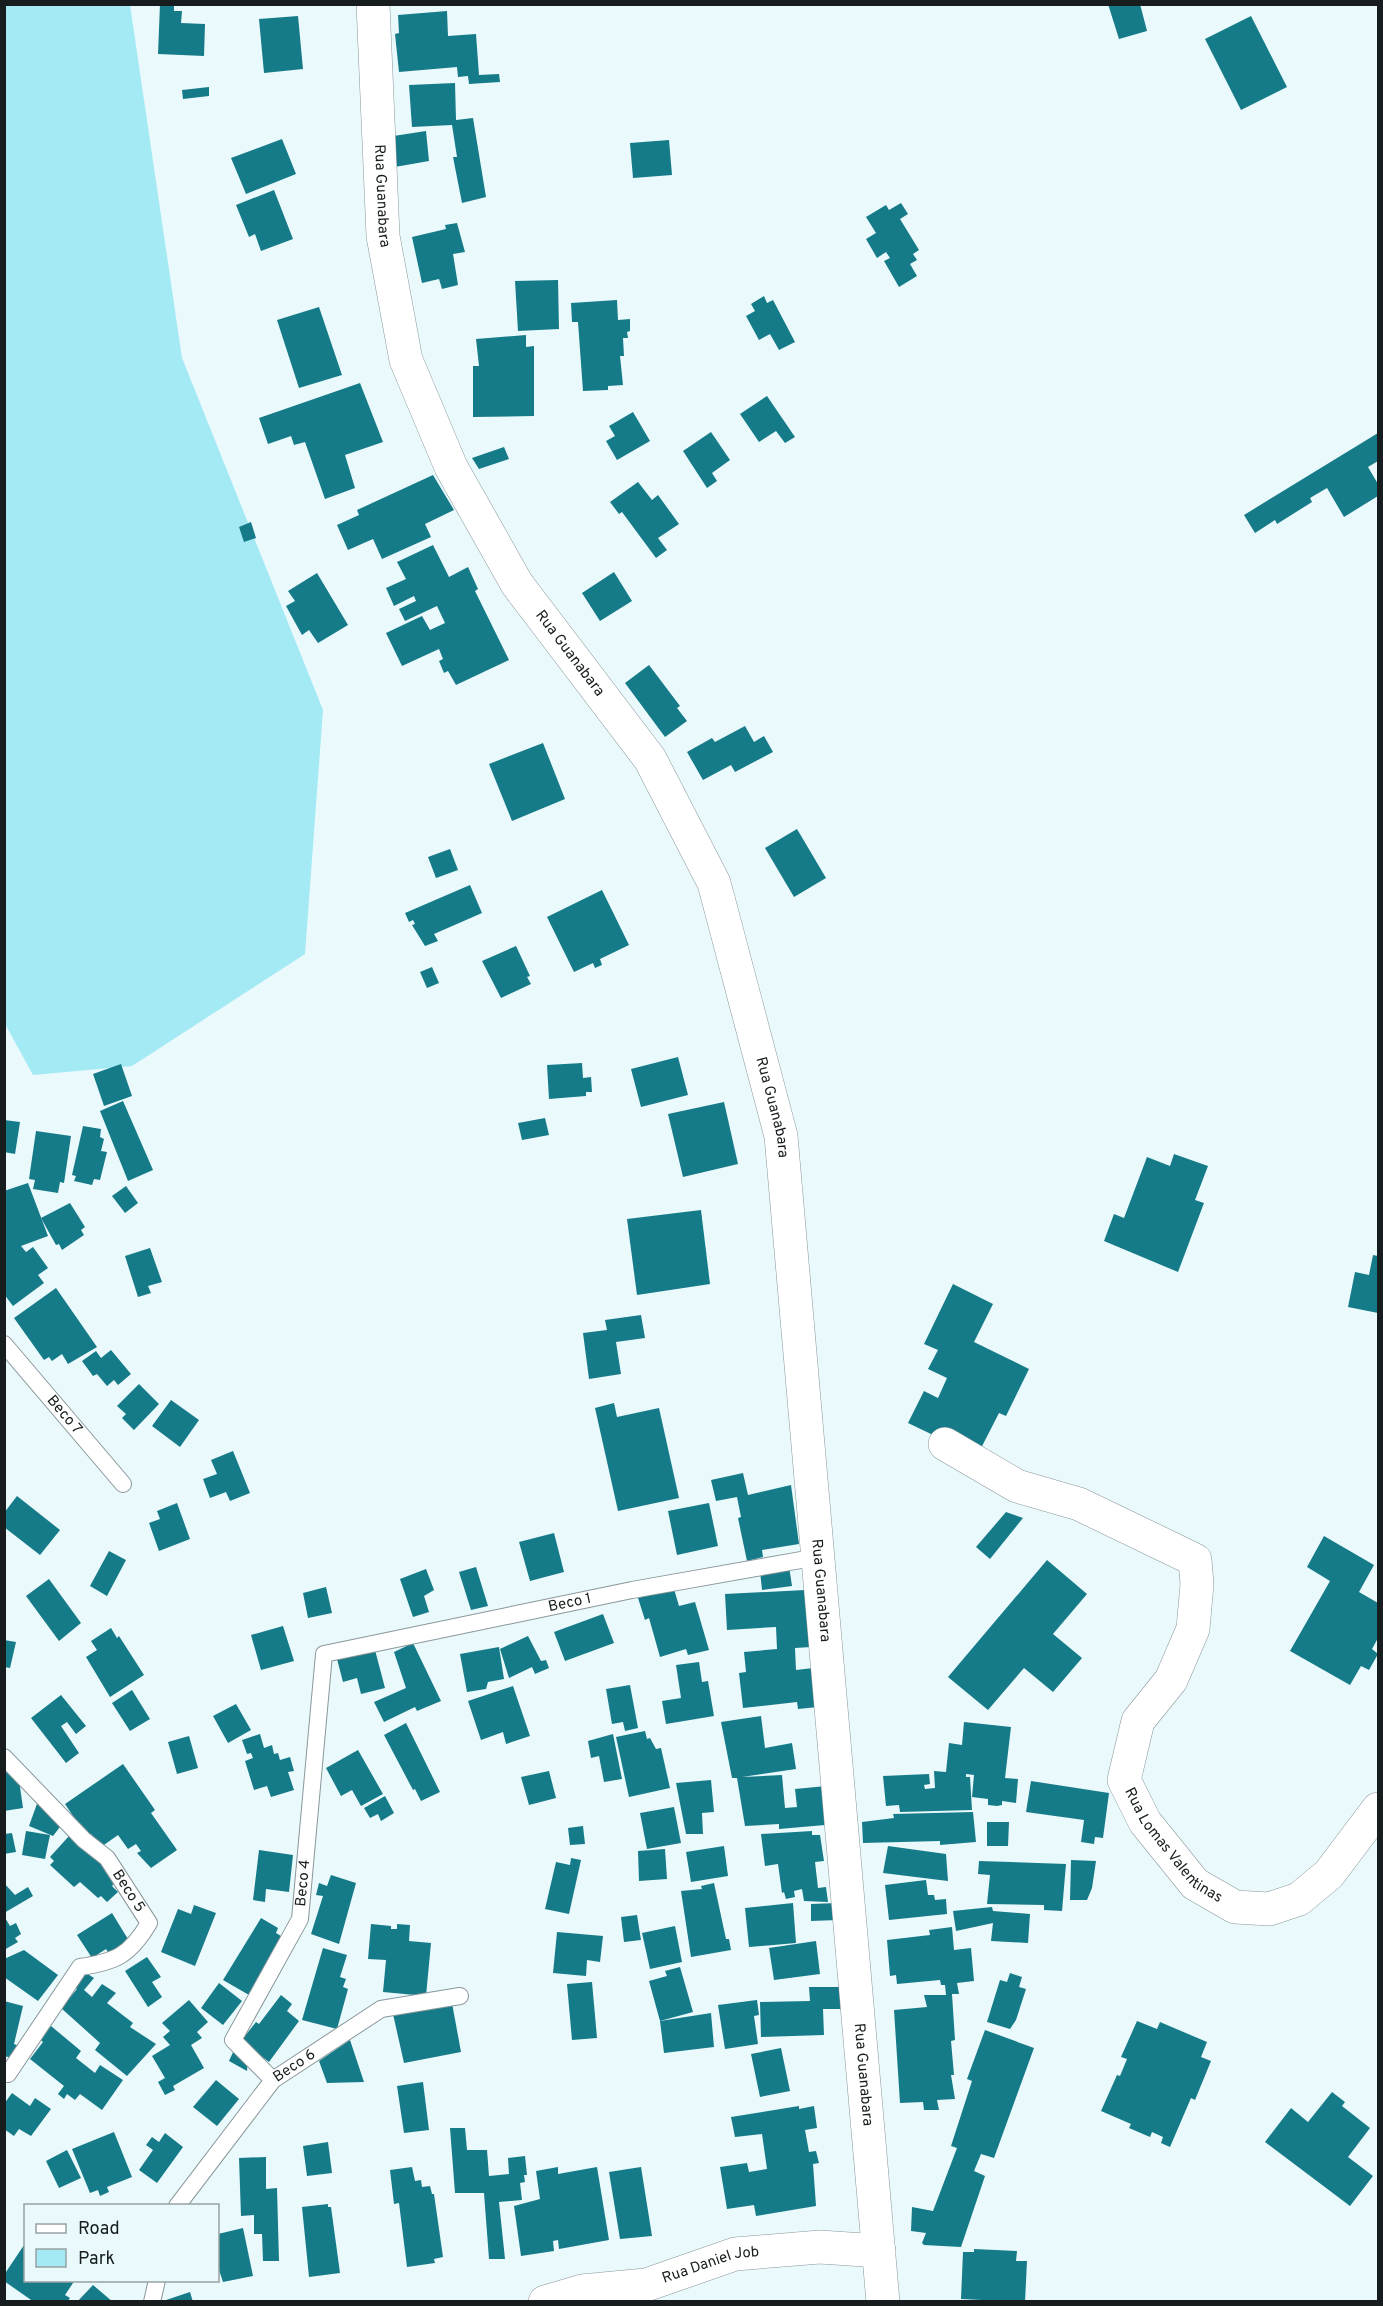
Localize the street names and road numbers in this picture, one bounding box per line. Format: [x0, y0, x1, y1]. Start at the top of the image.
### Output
street label: Rua Guanabara [370, 144, 394, 249]
street label: Rua Guanabara [531, 607, 609, 700]
street label: Rua Guanabara [751, 1055, 792, 1159]
street label: Beco 7 [42, 1392, 86, 1438]
street label: Rua Guanabara [807, 1538, 835, 1643]
street label: Beco 1 [547, 1589, 593, 1617]
street label: Rua Lomas Valentinas [1120, 1785, 1226, 1907]
street label: Beco 4 [292, 1859, 315, 1907]
street label: Beco 5 [108, 1866, 149, 1916]
street label: Rua Guanabara [849, 2022, 877, 2127]
street label: Beco 6 [270, 2045, 319, 2087]
street label: Rua Daniel Job [660, 2243, 760, 2288]

